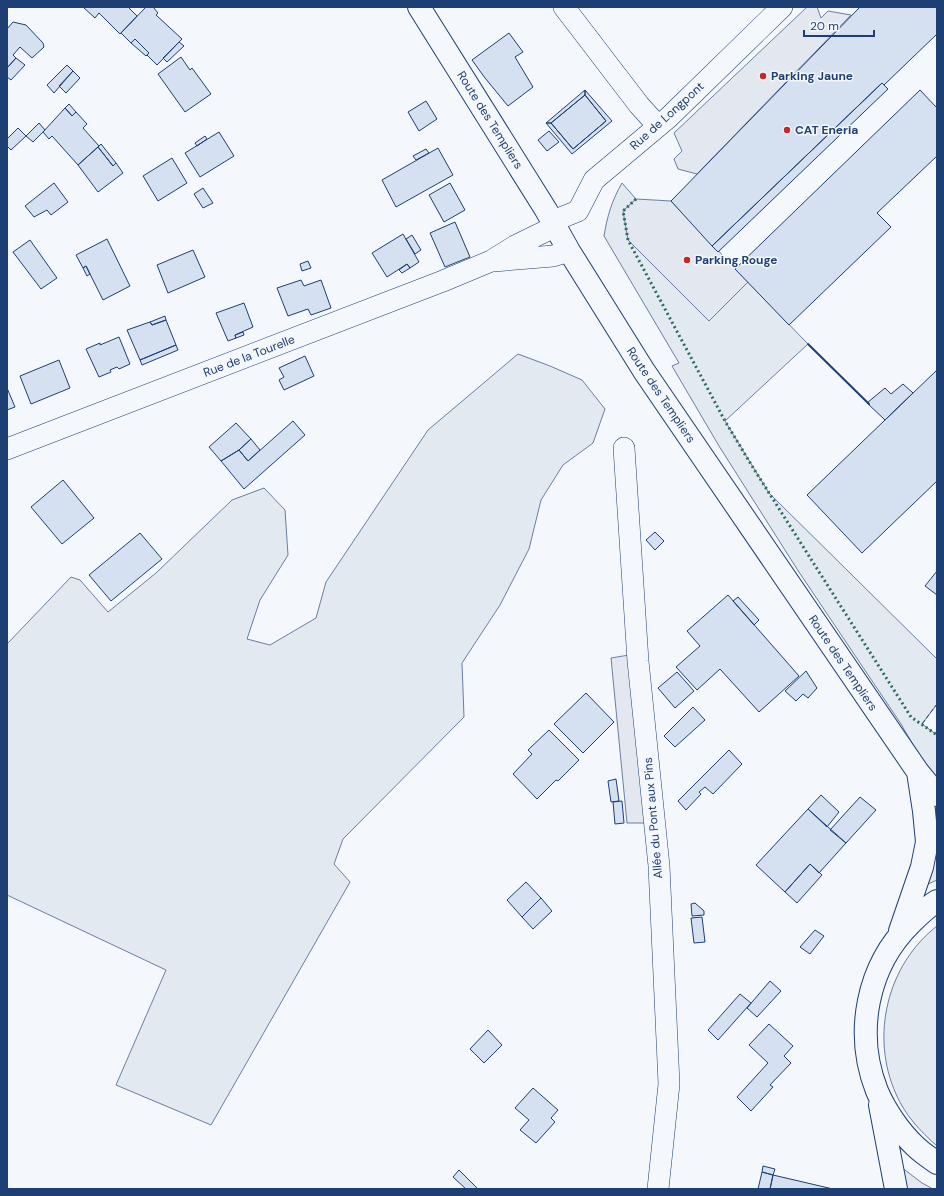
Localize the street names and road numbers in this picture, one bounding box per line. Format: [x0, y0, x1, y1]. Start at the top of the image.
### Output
street label: Route des Templiers [453, 68, 527, 172]
street label: Rue de Longpont [627, 78, 708, 154]
street label: Rue de la Tourelle [201, 331, 297, 381]
street label: Route des Templiers [623, 344, 699, 446]
street label: Route des Templiers [805, 612, 881, 714]
street label: Allée du Pont aux Pins [640, 757, 666, 879]

